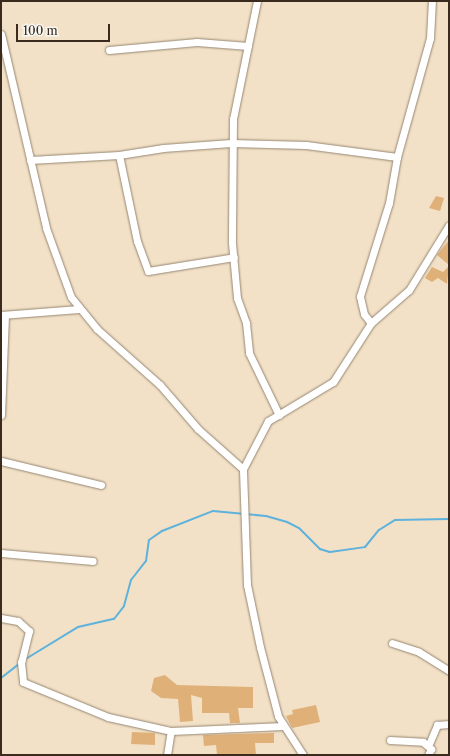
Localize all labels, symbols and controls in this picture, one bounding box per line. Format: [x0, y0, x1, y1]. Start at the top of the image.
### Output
scale bar [18, 16, 112, 42]
text: 100 m [23, 23, 58, 38]

